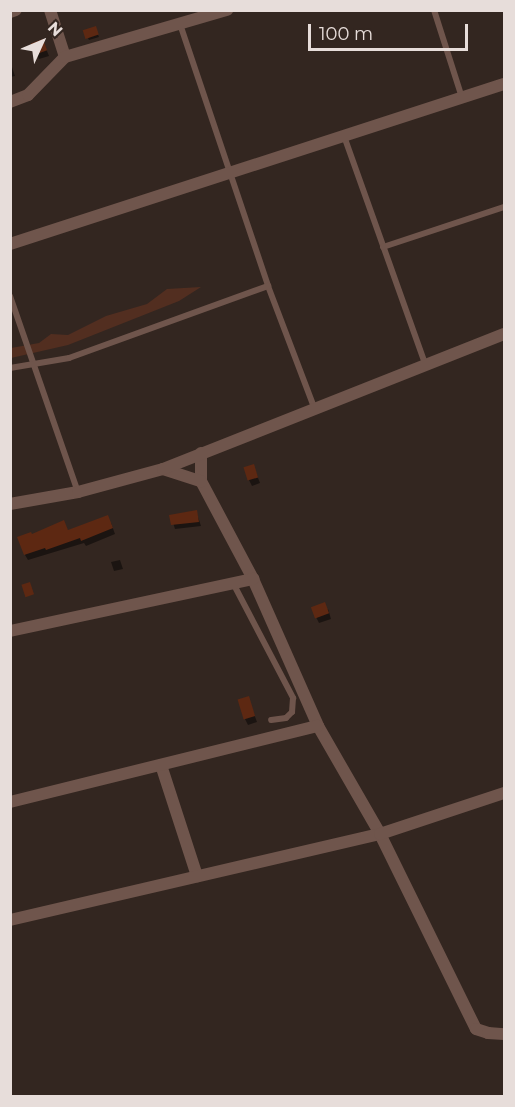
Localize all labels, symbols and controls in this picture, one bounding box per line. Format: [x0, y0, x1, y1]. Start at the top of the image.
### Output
north arrow [12, 12, 72, 72]
scale bar [311, 12, 472, 50]
text: N [44, 18, 67, 40]
text: 100 m [319, 23, 373, 45]

